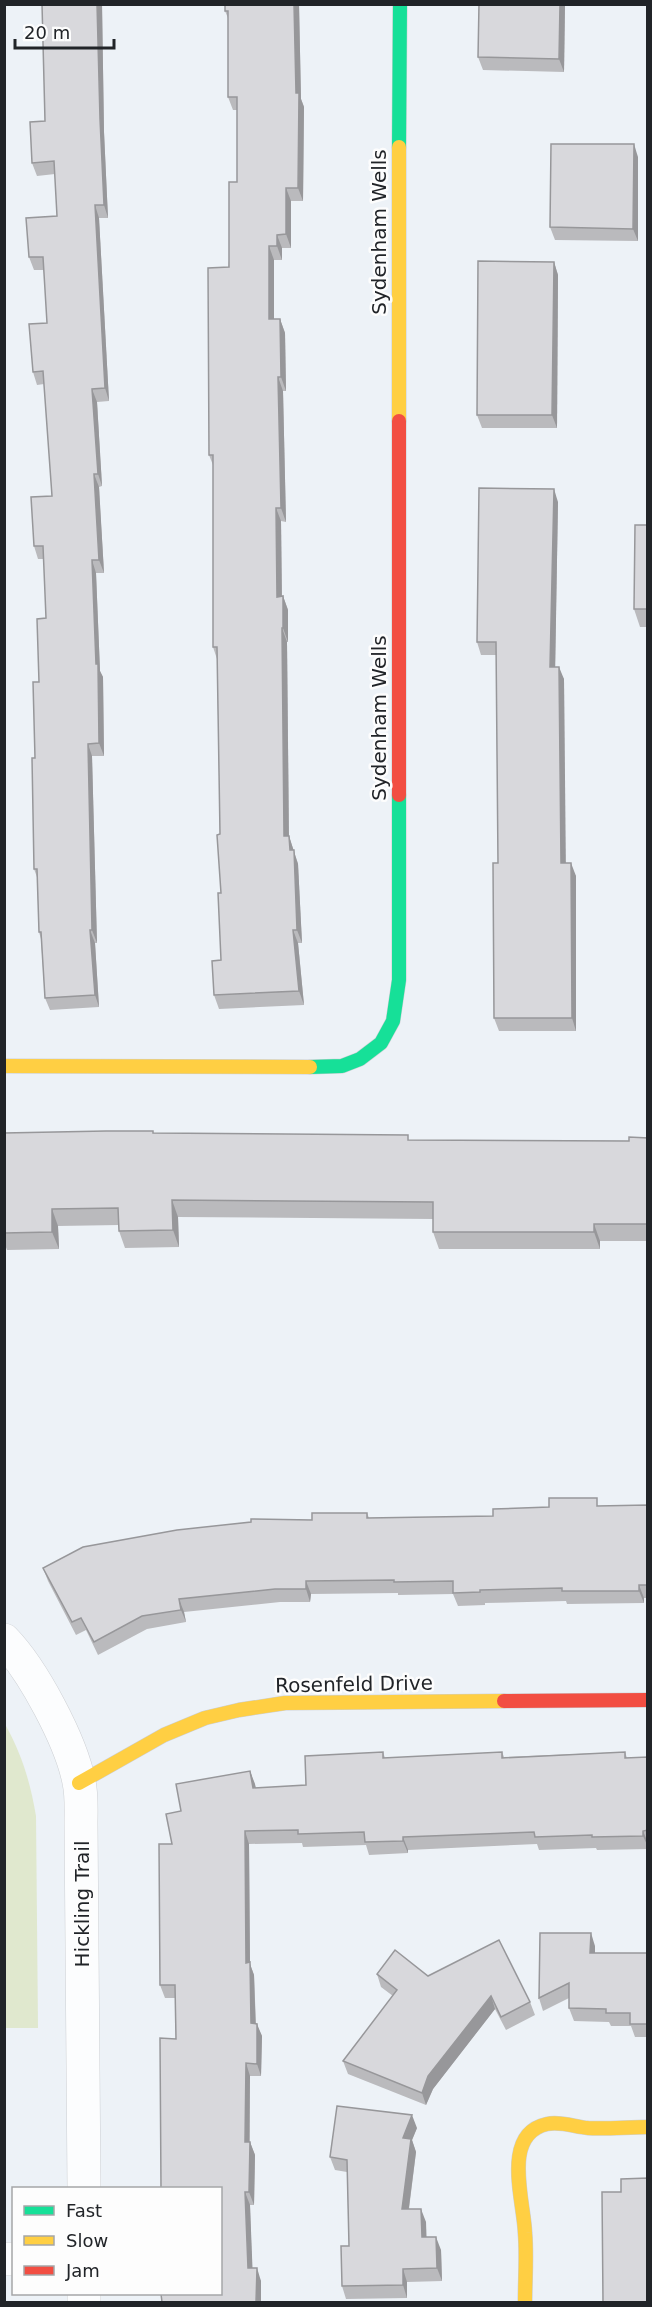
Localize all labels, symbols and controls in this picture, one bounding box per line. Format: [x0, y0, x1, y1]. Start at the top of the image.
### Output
scale bar [15, 12, 114, 50]
text: 20 m [24, 22, 70, 43]
street label: Sydenham Wells [367, 149, 391, 315]
street label: Sydenham Wells [367, 635, 391, 801]
street label: Rosenfeld Drive [275, 1671, 433, 1697]
street label: Hickling Trail [70, 1841, 94, 1967]
legend [12, 2187, 222, 2295]
text: Fast [66, 2200, 102, 2221]
text: Slow [66, 2230, 108, 2251]
text: Jam [65, 2260, 100, 2281]

